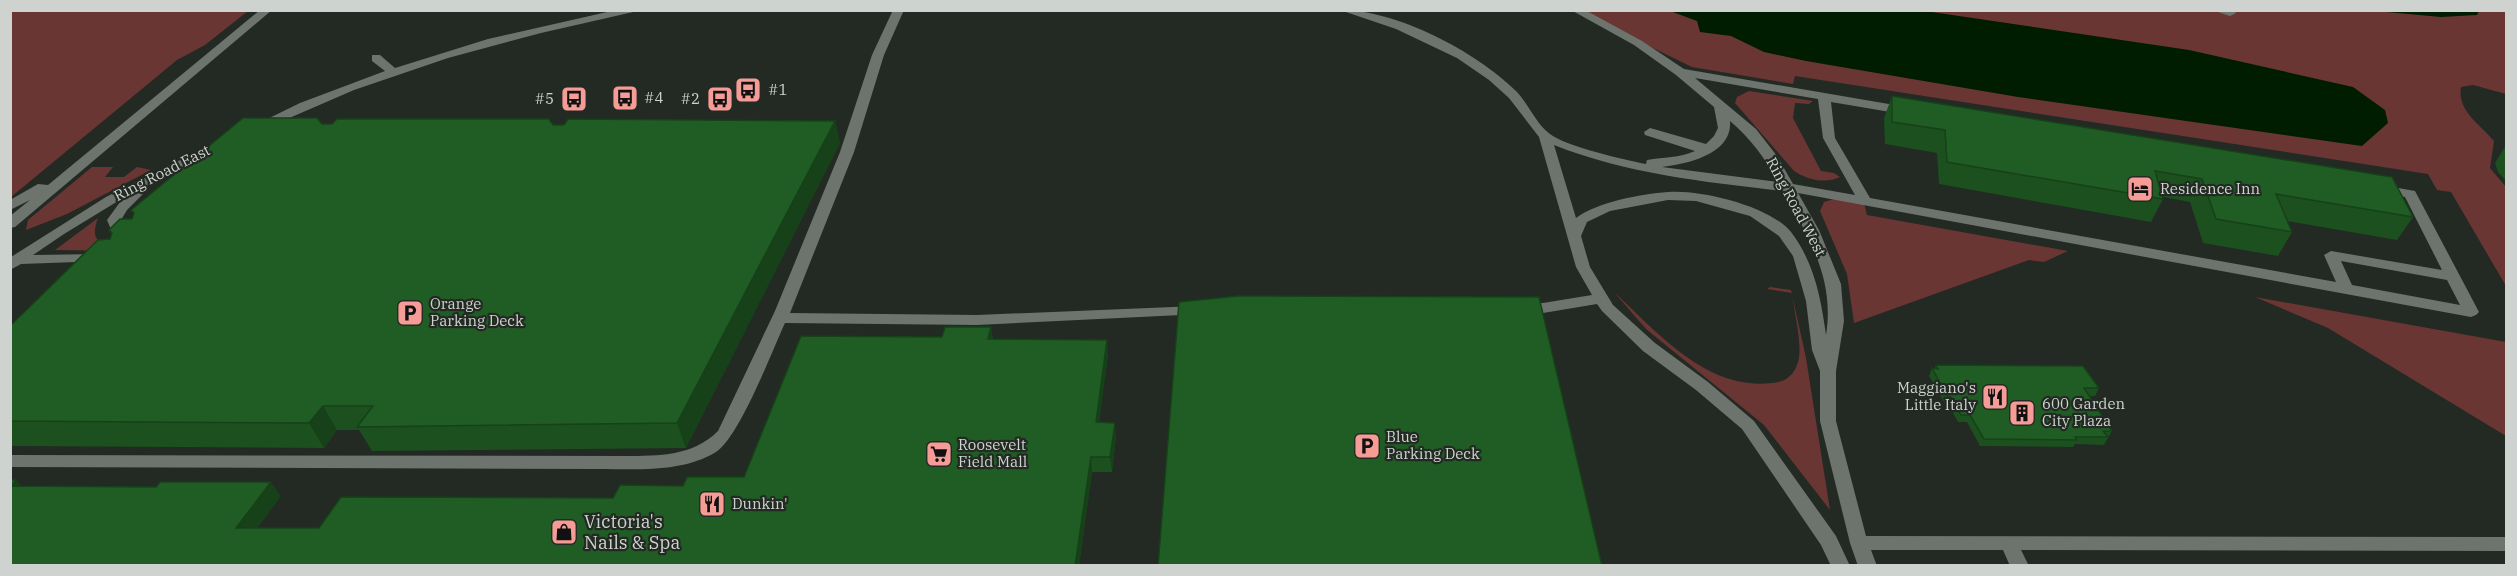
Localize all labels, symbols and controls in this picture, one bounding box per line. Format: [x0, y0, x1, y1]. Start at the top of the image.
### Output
bus stop icon: #1 [733, 75, 763, 105]
place label: #1 [768, 80, 787, 99]
bus stop icon: #4 [610, 83, 640, 113]
bus stop icon: #5 [559, 84, 589, 114]
bus stop icon: #2 [705, 84, 735, 114]
place label: #4 [644, 88, 663, 107]
place label: #5 [535, 89, 554, 108]
place label: #2 [681, 89, 700, 108]
street label: Ring Road East [110, 140, 213, 205]
street label: Ring Road West [1762, 154, 1831, 260]
hotel icon: Residence Inn [2125, 174, 2155, 204]
place label: Residence Inn [2160, 179, 2261, 198]
place label: Orange Parking Deck [430, 294, 524, 330]
parking icon: Orange Parking Deck [395, 298, 425, 328]
place label: Maggiano's Little Italy [1897, 378, 1976, 414]
restaurant icon: Maggiano's Little Italy [1980, 382, 2010, 412]
place label: 600 Garden City Plaza [2042, 394, 2125, 430]
building icon: 600 Garden City Plaza [2007, 398, 2037, 428]
place label: Blue Parking Deck [1386, 427, 1480, 463]
parking icon: Blue Parking Deck [1352, 431, 1382, 461]
place label: Roosevelt Field Mall [958, 435, 1027, 471]
supermarket icon: Roosevelt Field Mall [924, 439, 954, 469]
restaurant icon: Dunkin' [697, 489, 727, 519]
place label: Dunkin' [732, 494, 788, 513]
place label: Victoria's Nails & Spa [584, 510, 680, 554]
shop icon: Victoria's Nails & Spa [549, 517, 579, 547]

